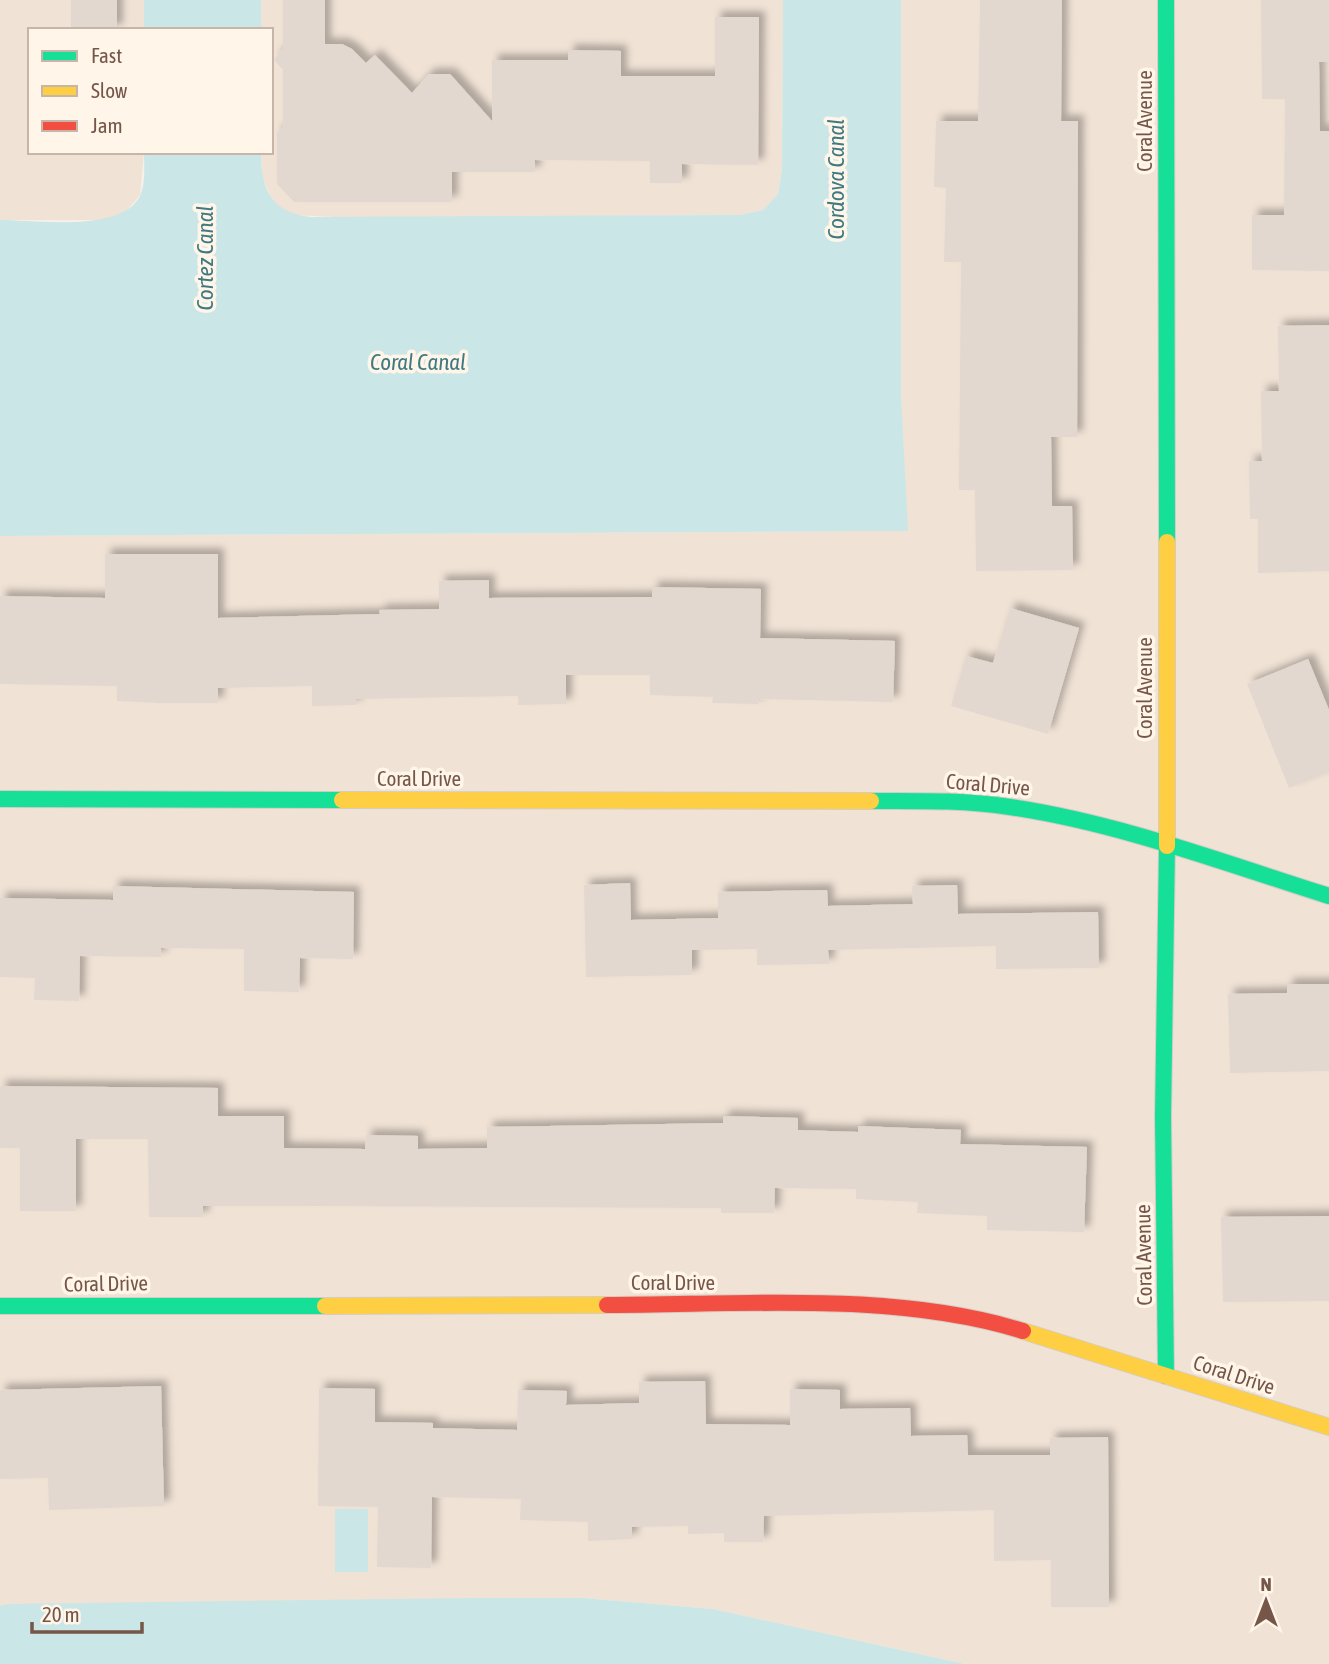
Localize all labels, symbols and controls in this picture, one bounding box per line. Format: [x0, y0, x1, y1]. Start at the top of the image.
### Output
legend [28, 28, 273, 154]
text: Fast [91, 43, 122, 67]
street label: Coral Avenue [1132, 70, 1156, 172]
text: Slow [91, 78, 128, 102]
text: Jam [91, 113, 123, 137]
water label: Cordova Canal [823, 119, 849, 239]
water label: Cortez Canal [192, 206, 218, 310]
water label: Coral Canal [370, 349, 466, 375]
street label: Coral Avenue [1132, 637, 1156, 739]
street label: Coral Drive [377, 766, 461, 790]
street label: Coral Drive [945, 768, 1031, 800]
street label: Coral Avenue [1130, 1204, 1156, 1306]
street label: Coral Drive [64, 1270, 148, 1296]
street label: Coral Drive [631, 1270, 715, 1294]
street label: Coral Drive [1191, 1350, 1278, 1398]
north arrow [1231, 1566, 1301, 1636]
text: N [1260, 1573, 1272, 1595]
scale bar [32, 1590, 142, 1634]
text: 20 m [42, 1602, 80, 1626]

